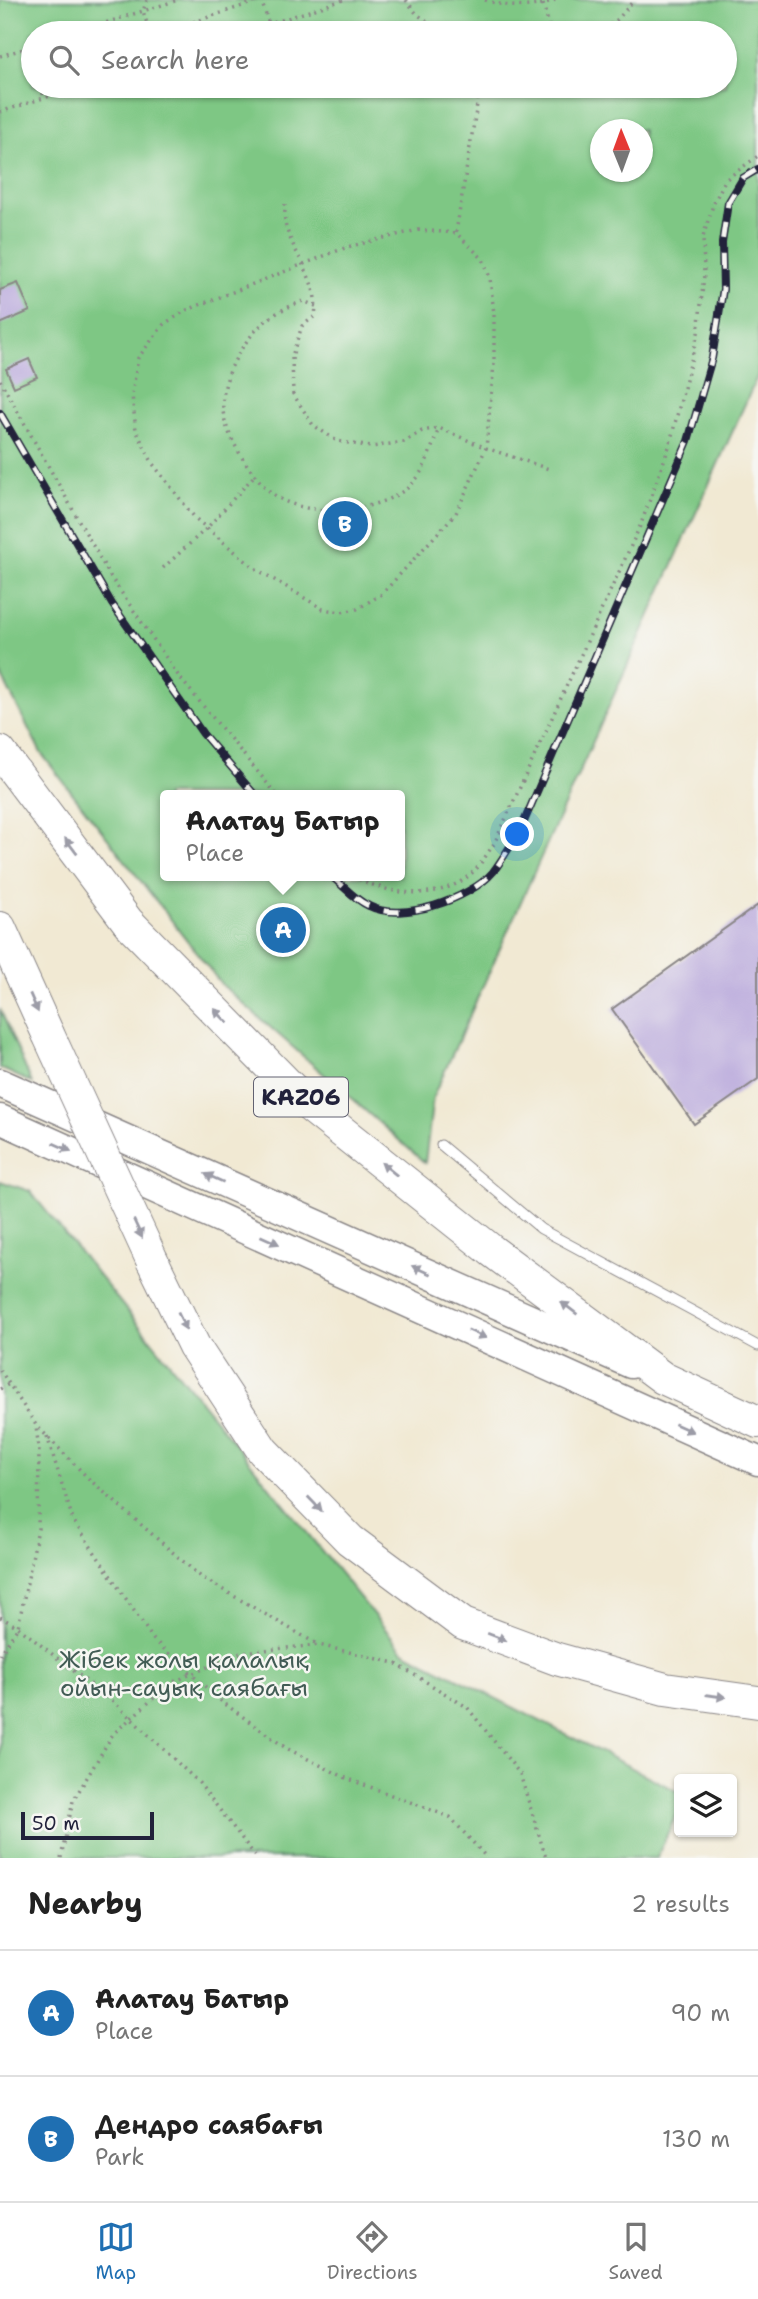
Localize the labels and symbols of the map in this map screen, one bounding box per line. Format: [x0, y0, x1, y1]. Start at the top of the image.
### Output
north arrow [590, 119, 653, 182]
pin: B [322, 498, 368, 550]
your location [500, 817, 534, 851]
one-way arrow [63, 837, 78, 855]
pin: A [260, 904, 306, 956]
one-way arrow [28, 993, 40, 1013]
one-way arrow [213, 1008, 229, 1024]
road number: KАZ06 [254, 1078, 348, 1116]
one-way arrow [52, 1141, 72, 1153]
one-way arrow [380, 1162, 398, 1176]
one-way arrow [203, 1172, 224, 1183]
one-way arrow [132, 1219, 144, 1239]
one-way arrow [259, 1235, 280, 1246]
one-way arrow [411, 1264, 432, 1275]
one-way arrow [560, 1301, 578, 1315]
one-way arrow [176, 1311, 187, 1331]
one-way arrow [467, 1328, 487, 1340]
one-way arrow [674, 1422, 694, 1434]
one-way arrow [307, 1496, 323, 1512]
one-way arrow [487, 1632, 508, 1643]
park label: Жібек жолы қалалық ойын-сауық саябағы [59, 1644, 309, 1704]
one-way arrow [705, 1691, 727, 1702]
scale bar [21, 1809, 154, 1841]

